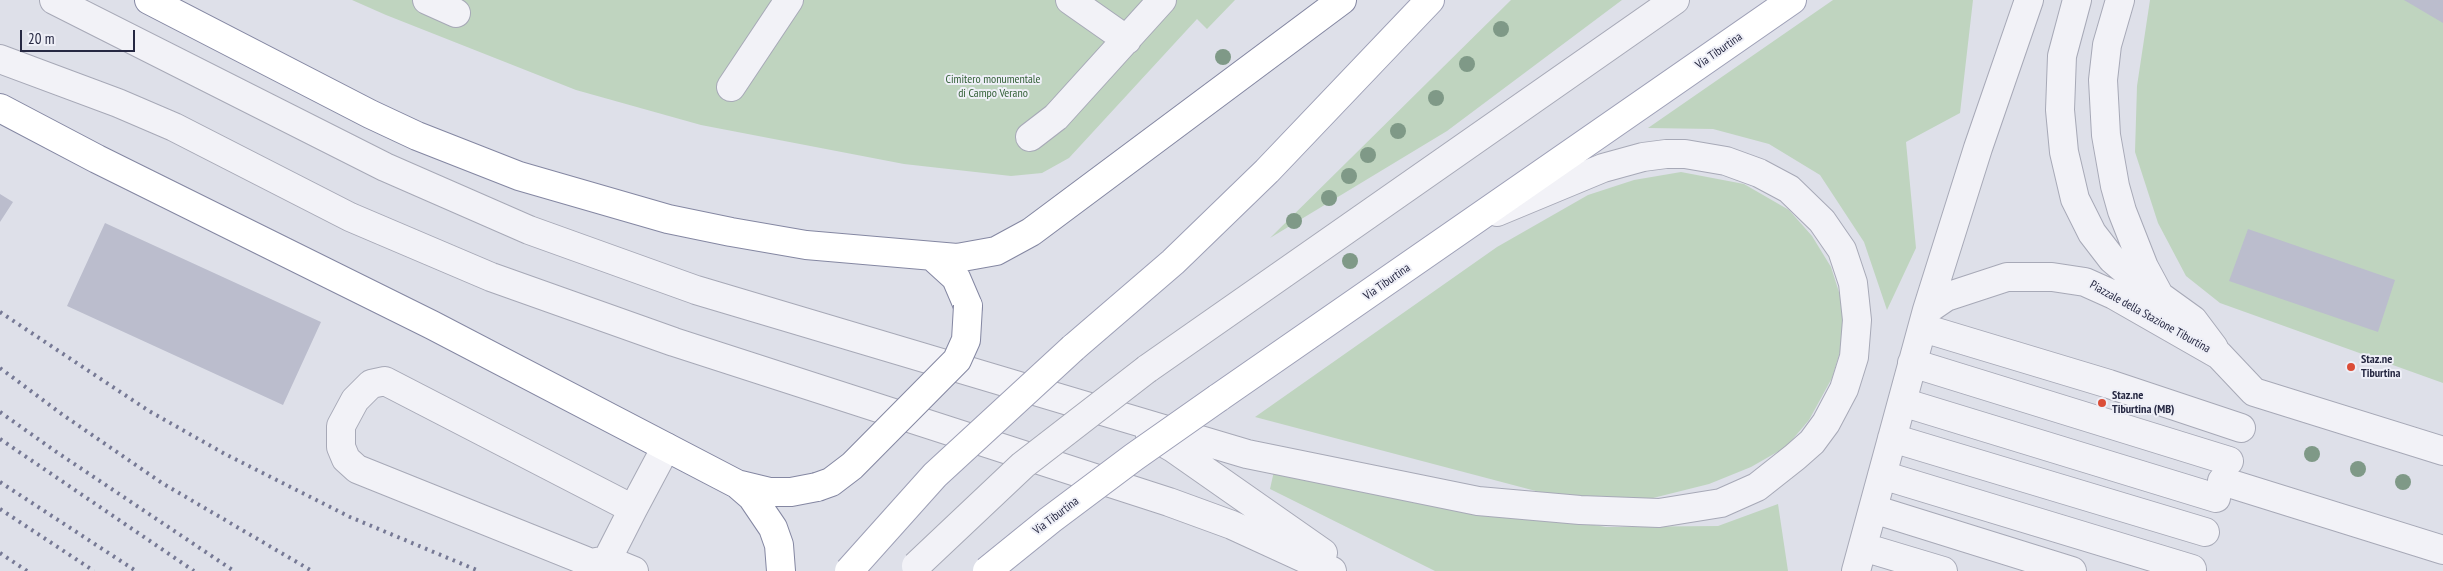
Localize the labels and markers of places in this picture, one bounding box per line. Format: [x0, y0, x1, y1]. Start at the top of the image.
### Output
place label: Staz.ne Tiburtina [2361, 353, 2400, 381]
marker: Staz.ne Tiburtina [2345, 361, 2357, 373]
place label: Staz.ne Tiburtina (MB) [2112, 389, 2174, 417]
marker: Staz.ne Tiburtina (MB) [2096, 397, 2108, 409]

